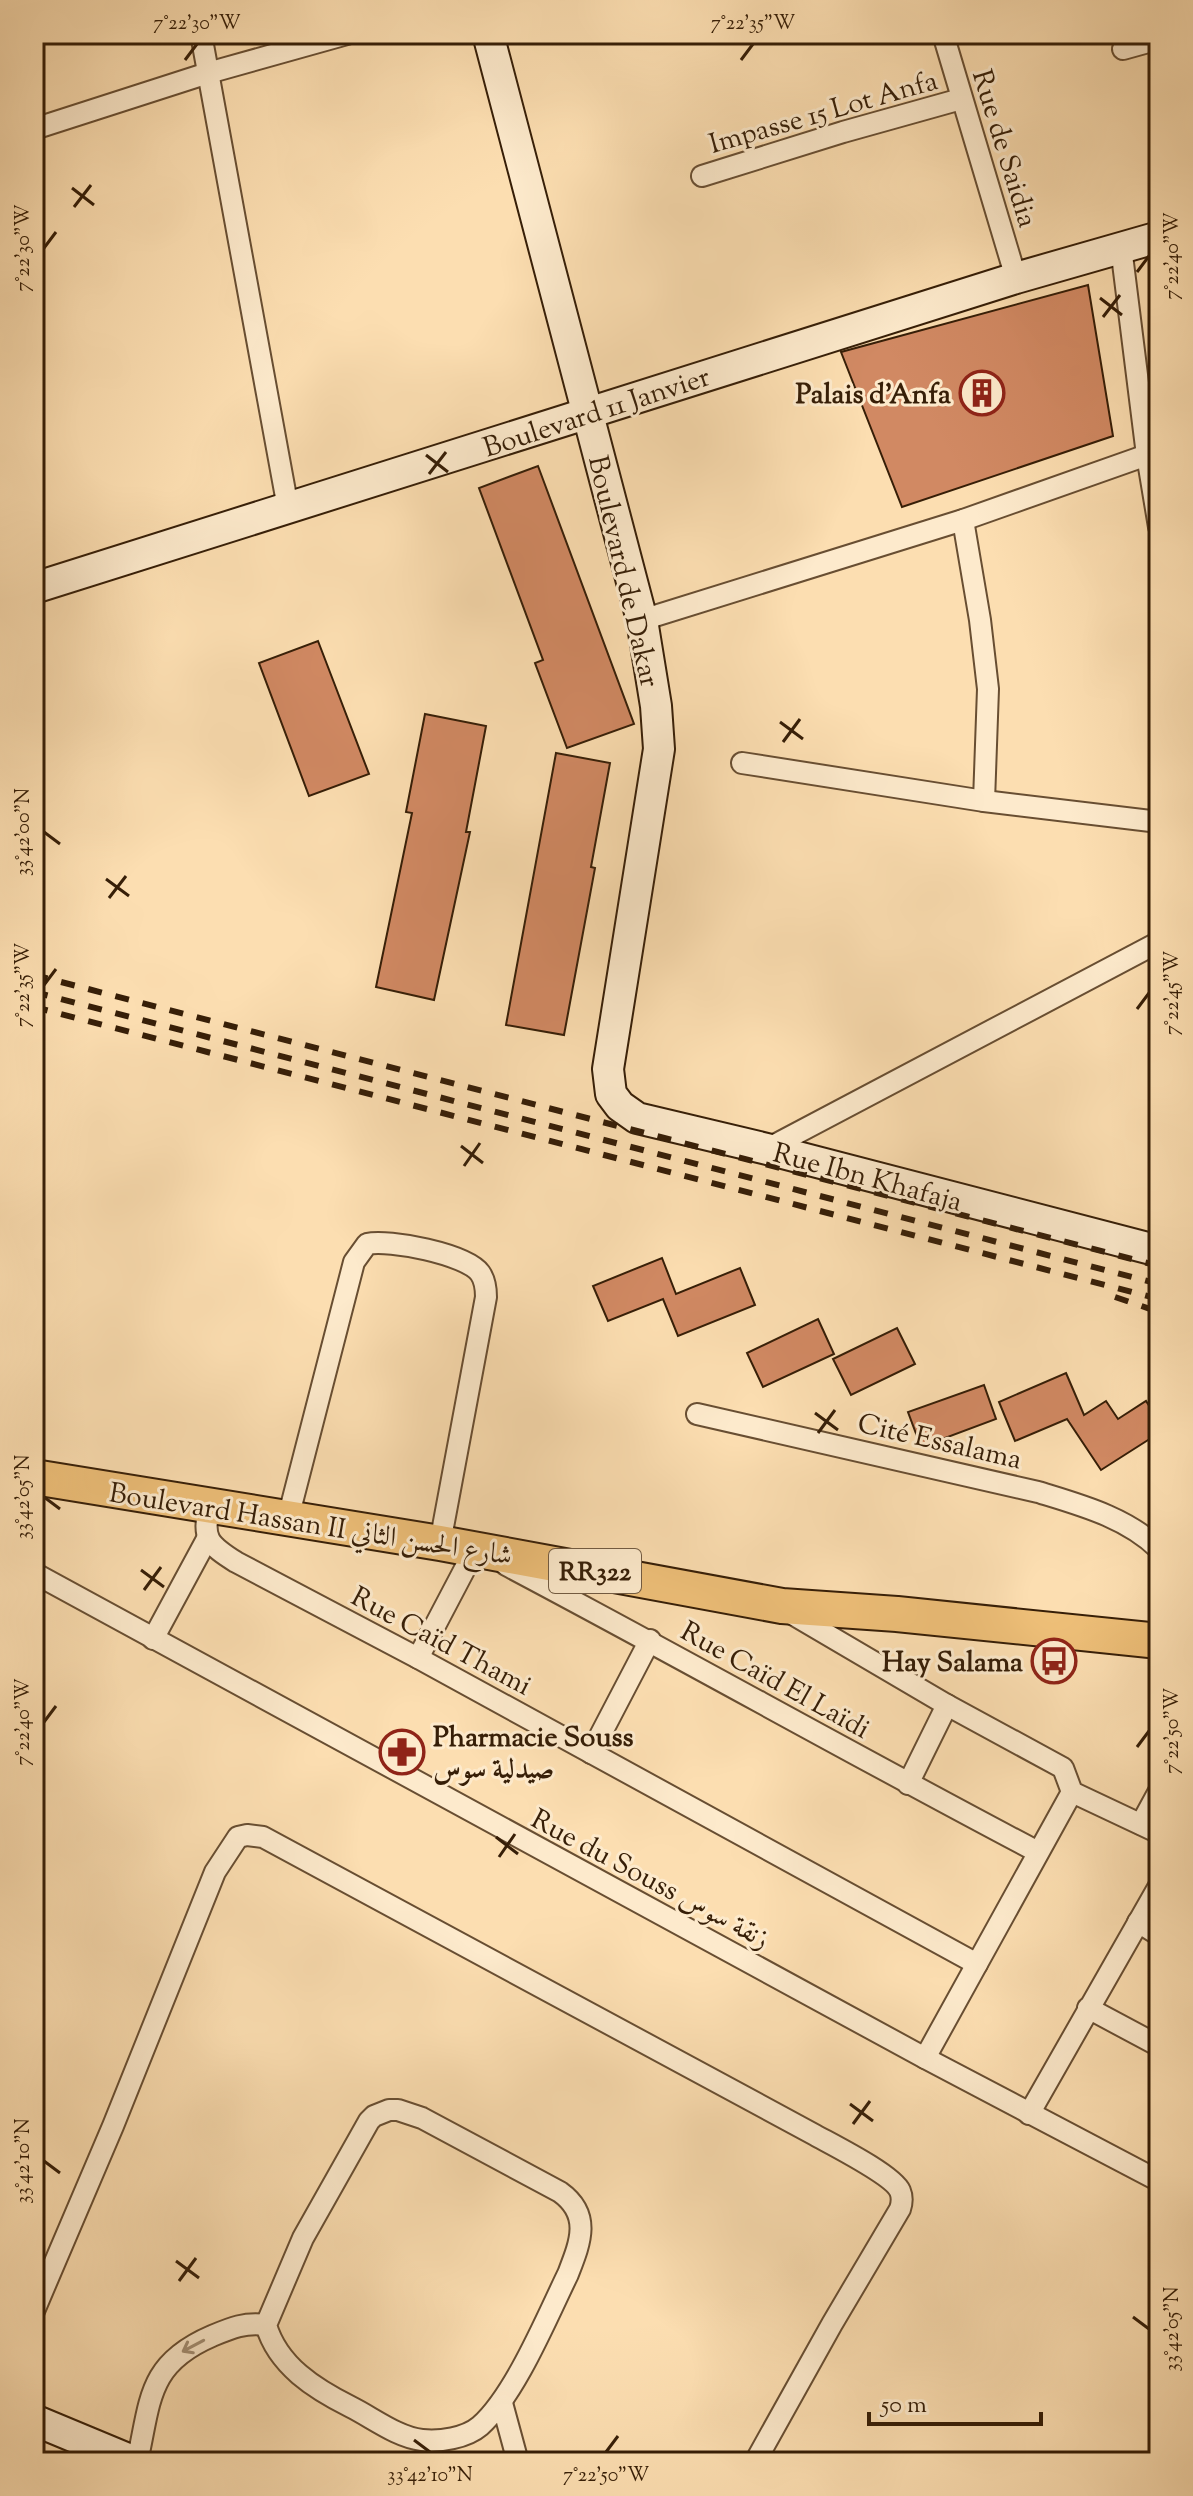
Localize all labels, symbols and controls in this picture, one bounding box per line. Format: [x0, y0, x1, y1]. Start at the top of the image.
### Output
text: 7°22'30"W [153, 10, 241, 39]
text: 7°22'35"W [711, 10, 795, 39]
street label: Impasse 15 Lot Anfa [705, 62, 943, 166]
street label: Rue de Saidia [960, 65, 1046, 233]
text: 7°22'30"W [10, 204, 39, 292]
text: 7°22'40"W [1159, 212, 1188, 300]
street label: Boulevard 11 Janvier [478, 358, 716, 469]
building icon: Palais d'Anfa [958, 369, 1006, 417]
place label: Palais d'Anfa [795, 376, 951, 416]
street label: Boulevard de Dakar [576, 452, 668, 692]
text: 33°42'00"N [10, 788, 39, 876]
text: 7°22'35"W [10, 943, 39, 1027]
text: 7°22'45"W [1159, 951, 1188, 1035]
street label: Rue Ibn Khafaja [768, 1134, 966, 1223]
street label: Cité Essalama [853, 1405, 1025, 1481]
text: 33°42'05"N [10, 1455, 39, 1539]
street label: Boulevard Hassan II شارع الحسن الثاني [106, 1474, 515, 1579]
road number: RR322 [549, 1549, 641, 1593]
street label: Rue Caïd Thami [343, 1578, 538, 1707]
street label: Rue Caïd El Laïdi [672, 1613, 877, 1750]
bus stop icon: Hay Salama [1030, 1637, 1078, 1685]
place label: Hay Salama [882, 1644, 1023, 1684]
text: 7°22'40"W [10, 1678, 39, 1766]
text: 7°22'50"W [1159, 1688, 1188, 1774]
place label: Pharmacie Souss صيدلية سوس [433, 1719, 634, 1791]
pharmacy icon: Pharmacie Souss صيدلية سوس [378, 1728, 426, 1776]
street label: Rue du Souss زنقة سوس [523, 1801, 776, 1961]
text: 33°42'10"N [10, 2118, 39, 2204]
text: 33°42'05"N [1159, 2287, 1188, 2371]
one-way arrow [182, 2338, 206, 2354]
scale bar [869, 2376, 1041, 2426]
text: 50 m [879, 2389, 927, 2423]
text: 33°42'10"N [387, 2462, 473, 2491]
text: 7°22'50"W [563, 2462, 649, 2491]

